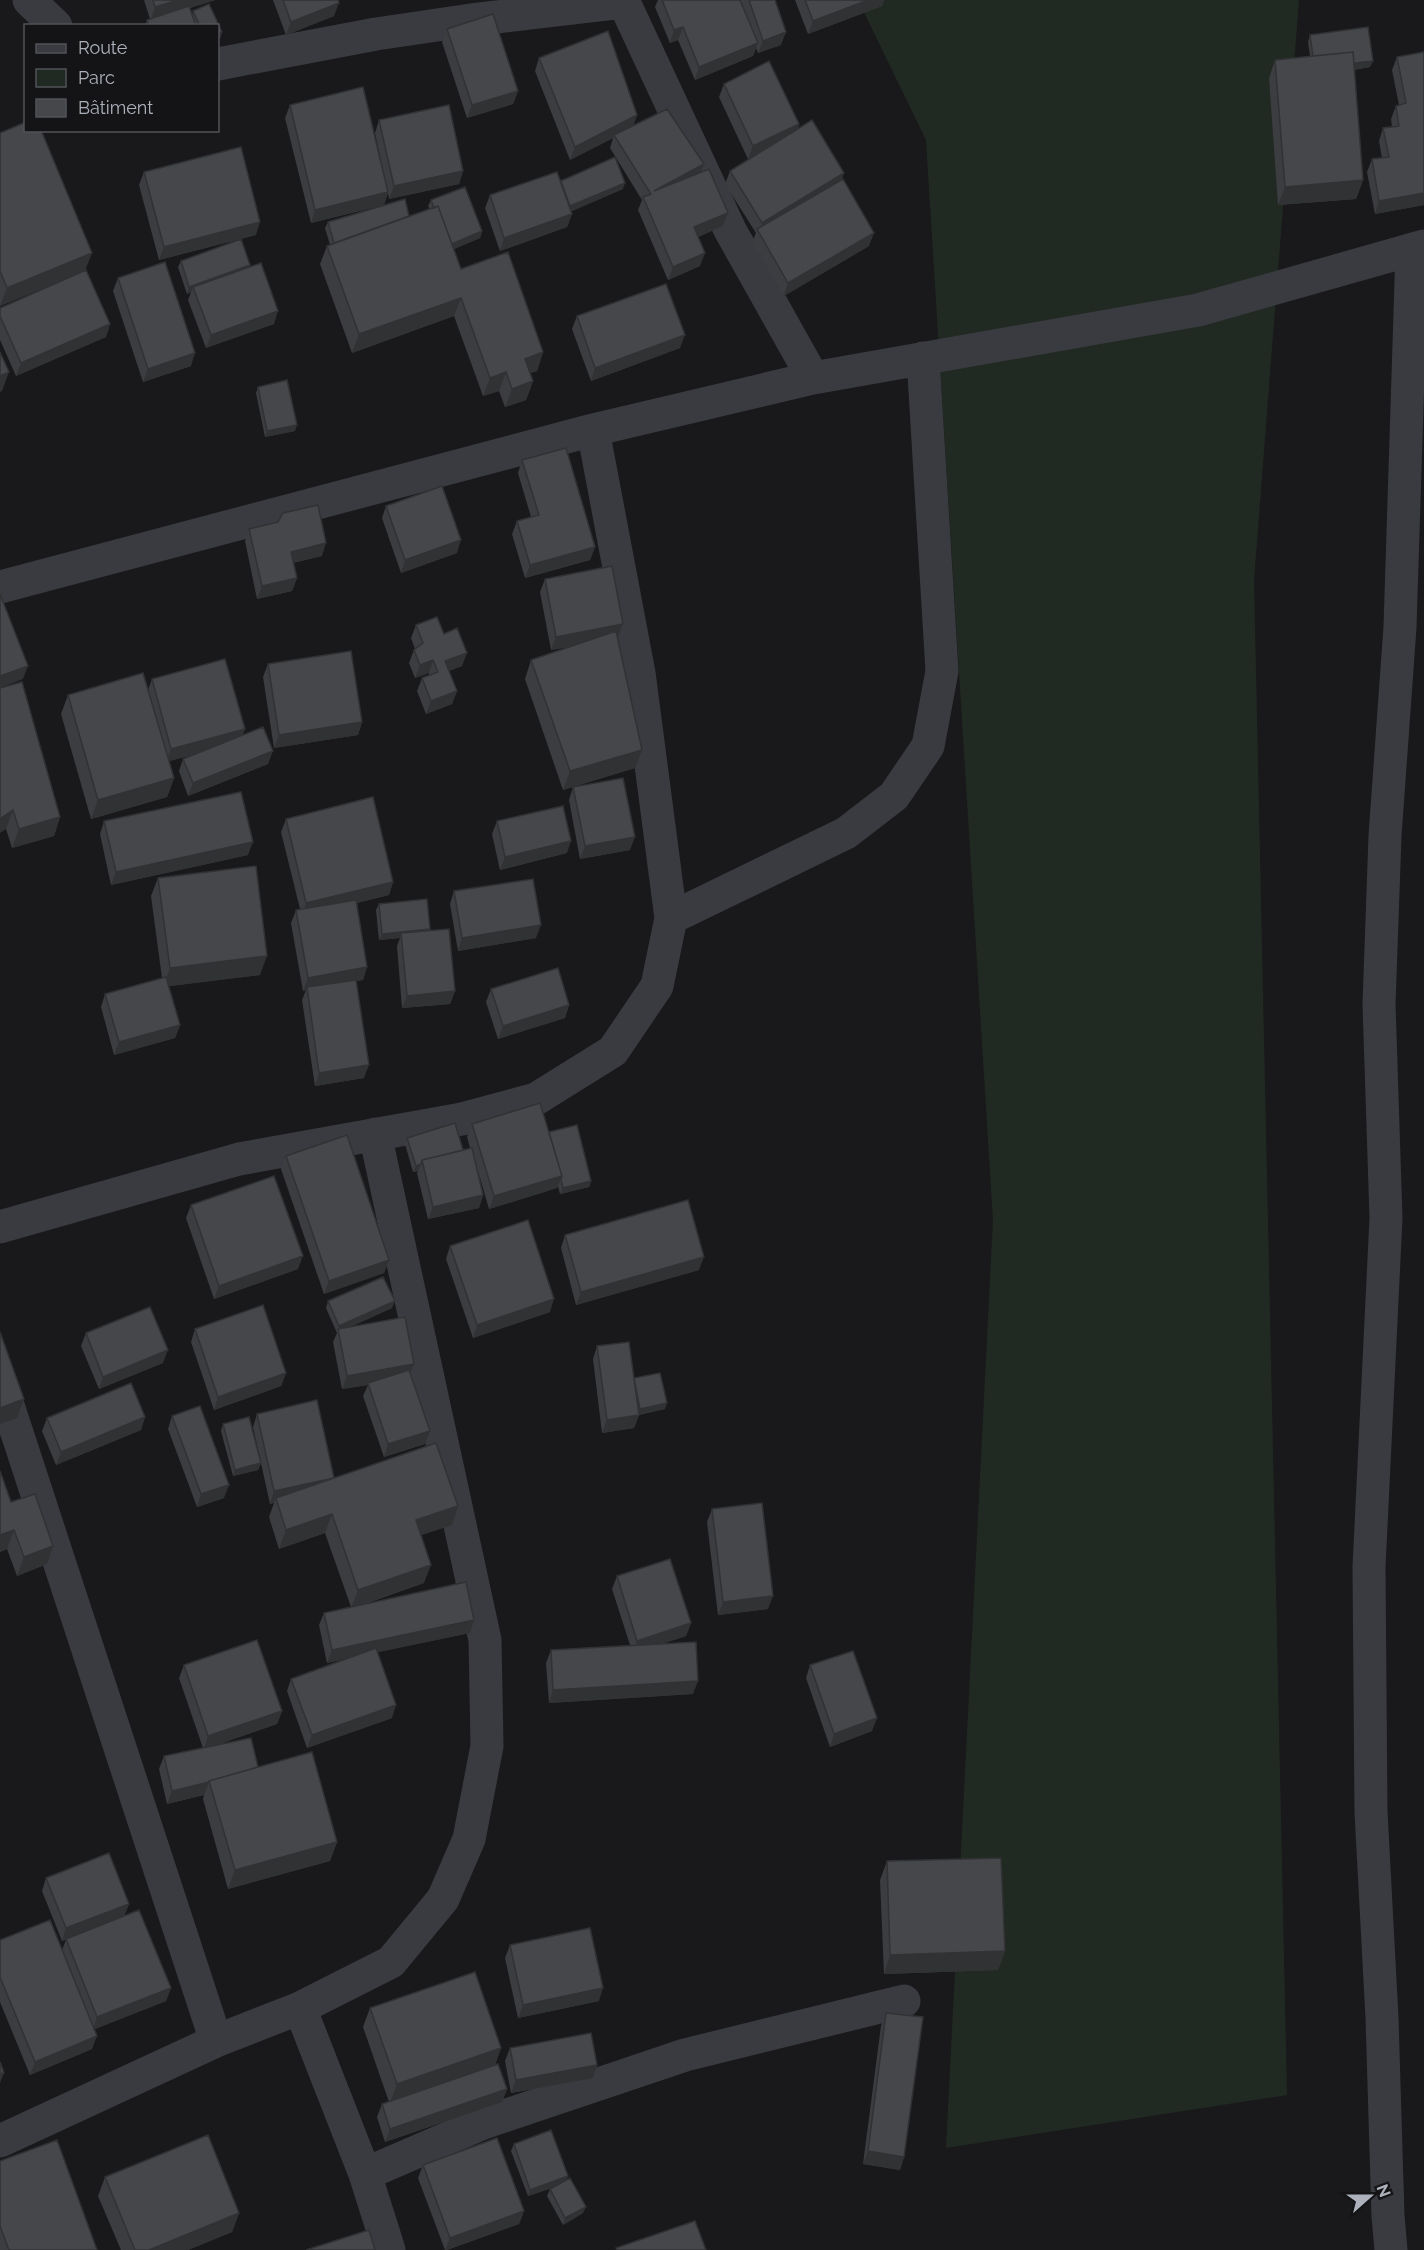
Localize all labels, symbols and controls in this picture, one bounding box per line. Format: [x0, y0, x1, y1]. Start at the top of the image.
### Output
legend [24, 24, 219, 132]
text: Route [78, 37, 128, 58]
text: Parc [78, 67, 115, 88]
text: Bâtiment [78, 97, 153, 118]
north arrow [1340, 2166, 1400, 2226]
text: N [1372, 2182, 1395, 2200]

